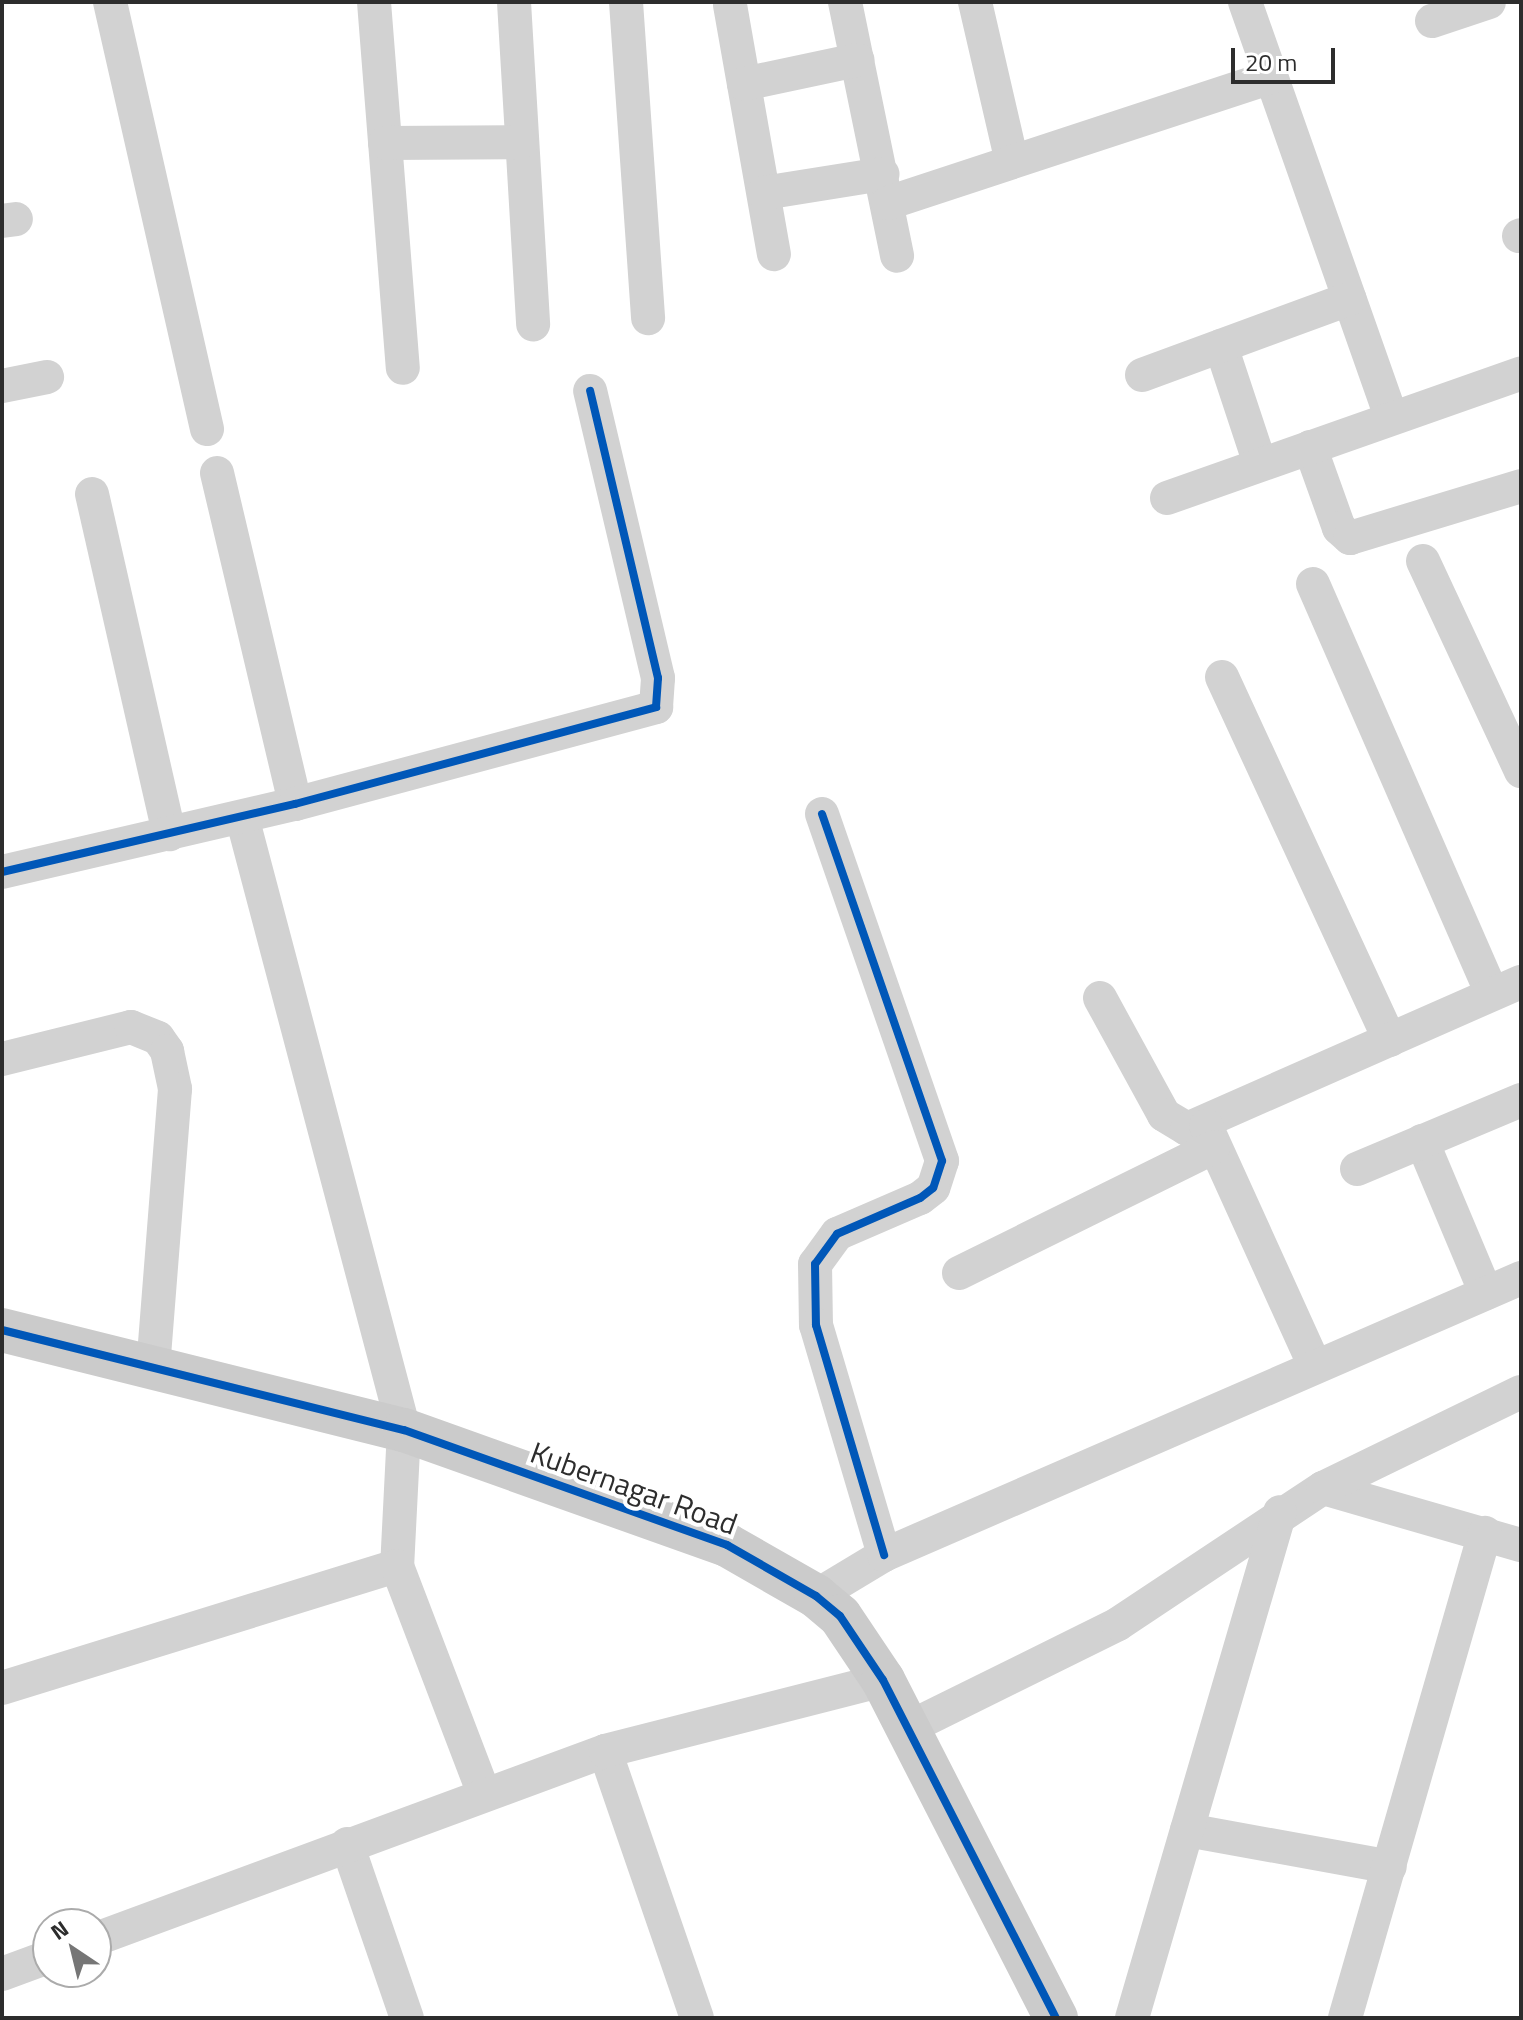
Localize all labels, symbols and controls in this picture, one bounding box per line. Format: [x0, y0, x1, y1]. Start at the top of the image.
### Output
scale bar [1235, 32, 1339, 82]
text: 20 m [1245, 44, 1297, 80]
street label: Kubernagar Road [526, 1434, 742, 1542]
north arrow [32, 1908, 112, 1988]
text: N [43, 1912, 75, 1948]

